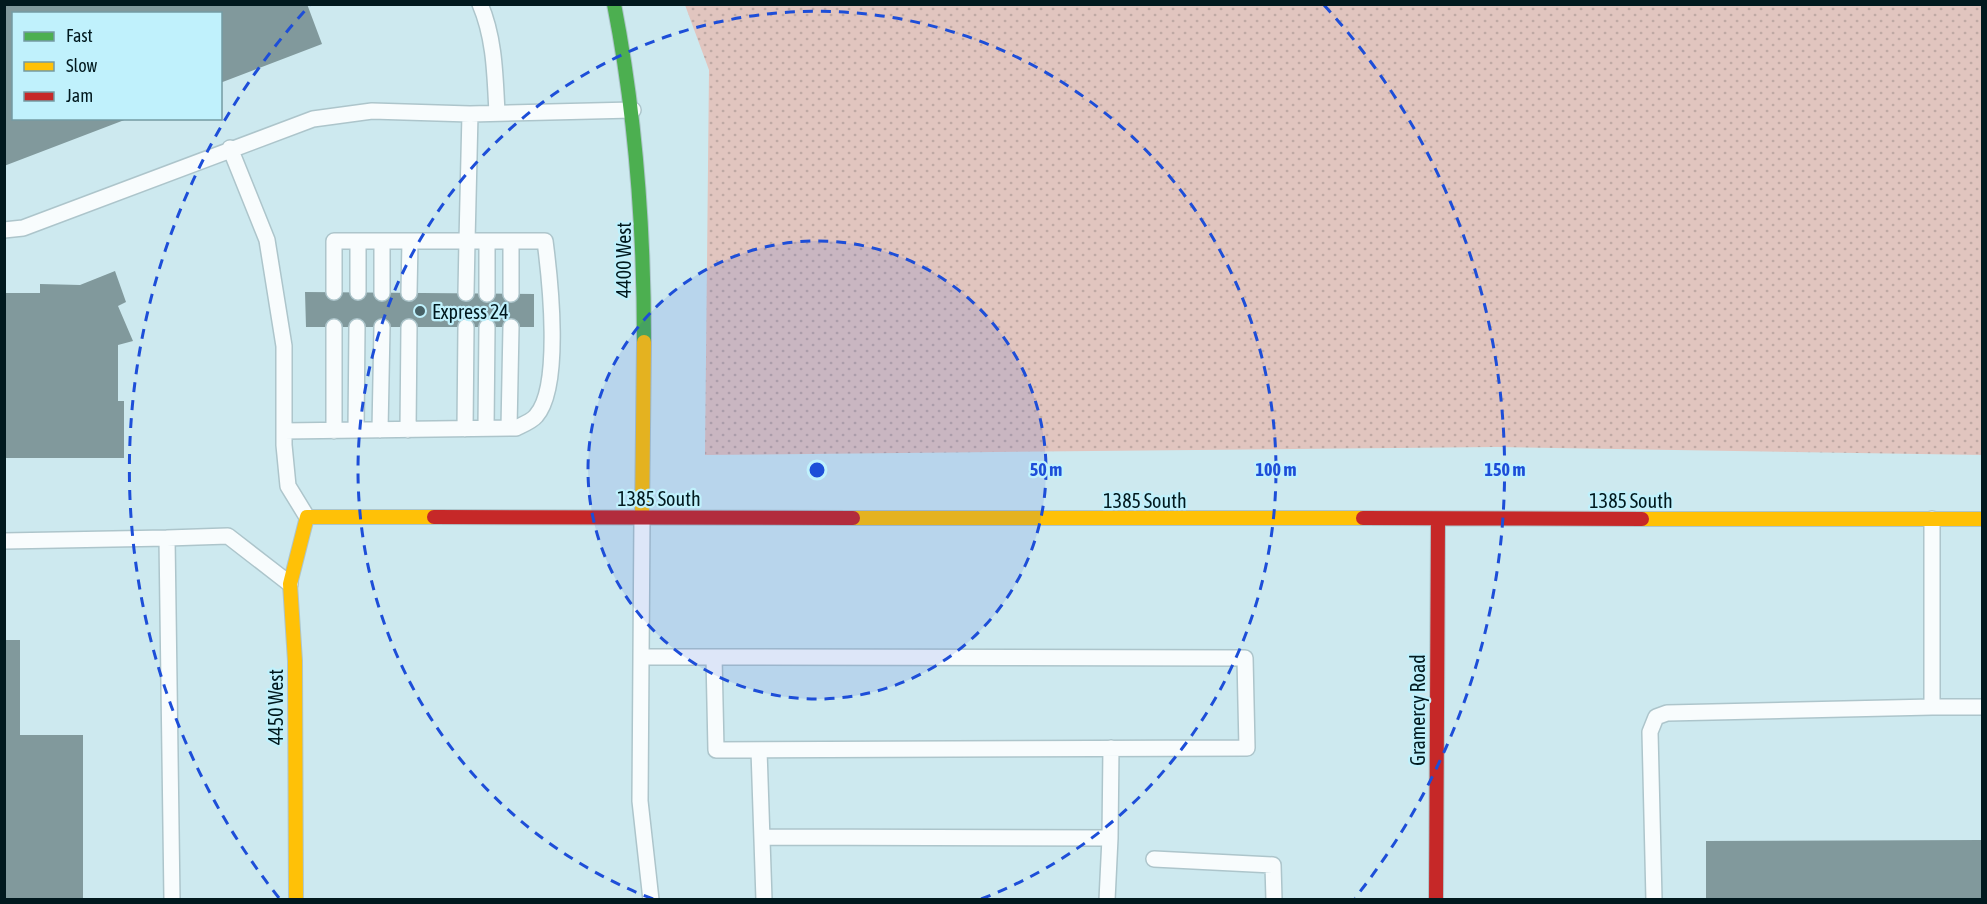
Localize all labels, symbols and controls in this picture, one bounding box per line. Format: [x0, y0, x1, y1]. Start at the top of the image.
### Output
legend [12, 12, 222, 120]
text: Fast [66, 25, 93, 46]
text: Slow [66, 55, 97, 76]
text: Jam [66, 85, 93, 106]
street label: 4400 West [612, 222, 635, 298]
place label: Express 24 [432, 300, 509, 323]
marker: Express 24 [413, 304, 427, 318]
text: 50 m [1030, 459, 1062, 480]
text: 100 m [1256, 459, 1296, 480]
text: 150 m [1485, 459, 1525, 480]
centre of rings [807, 460, 827, 480]
street label: 1385 South [617, 487, 701, 510]
street label: 1385 South [1103, 489, 1187, 512]
street label: 1385 South [1589, 489, 1673, 512]
street label: Gramercy Road [1406, 654, 1429, 766]
street label: 4450 West [264, 669, 287, 745]

